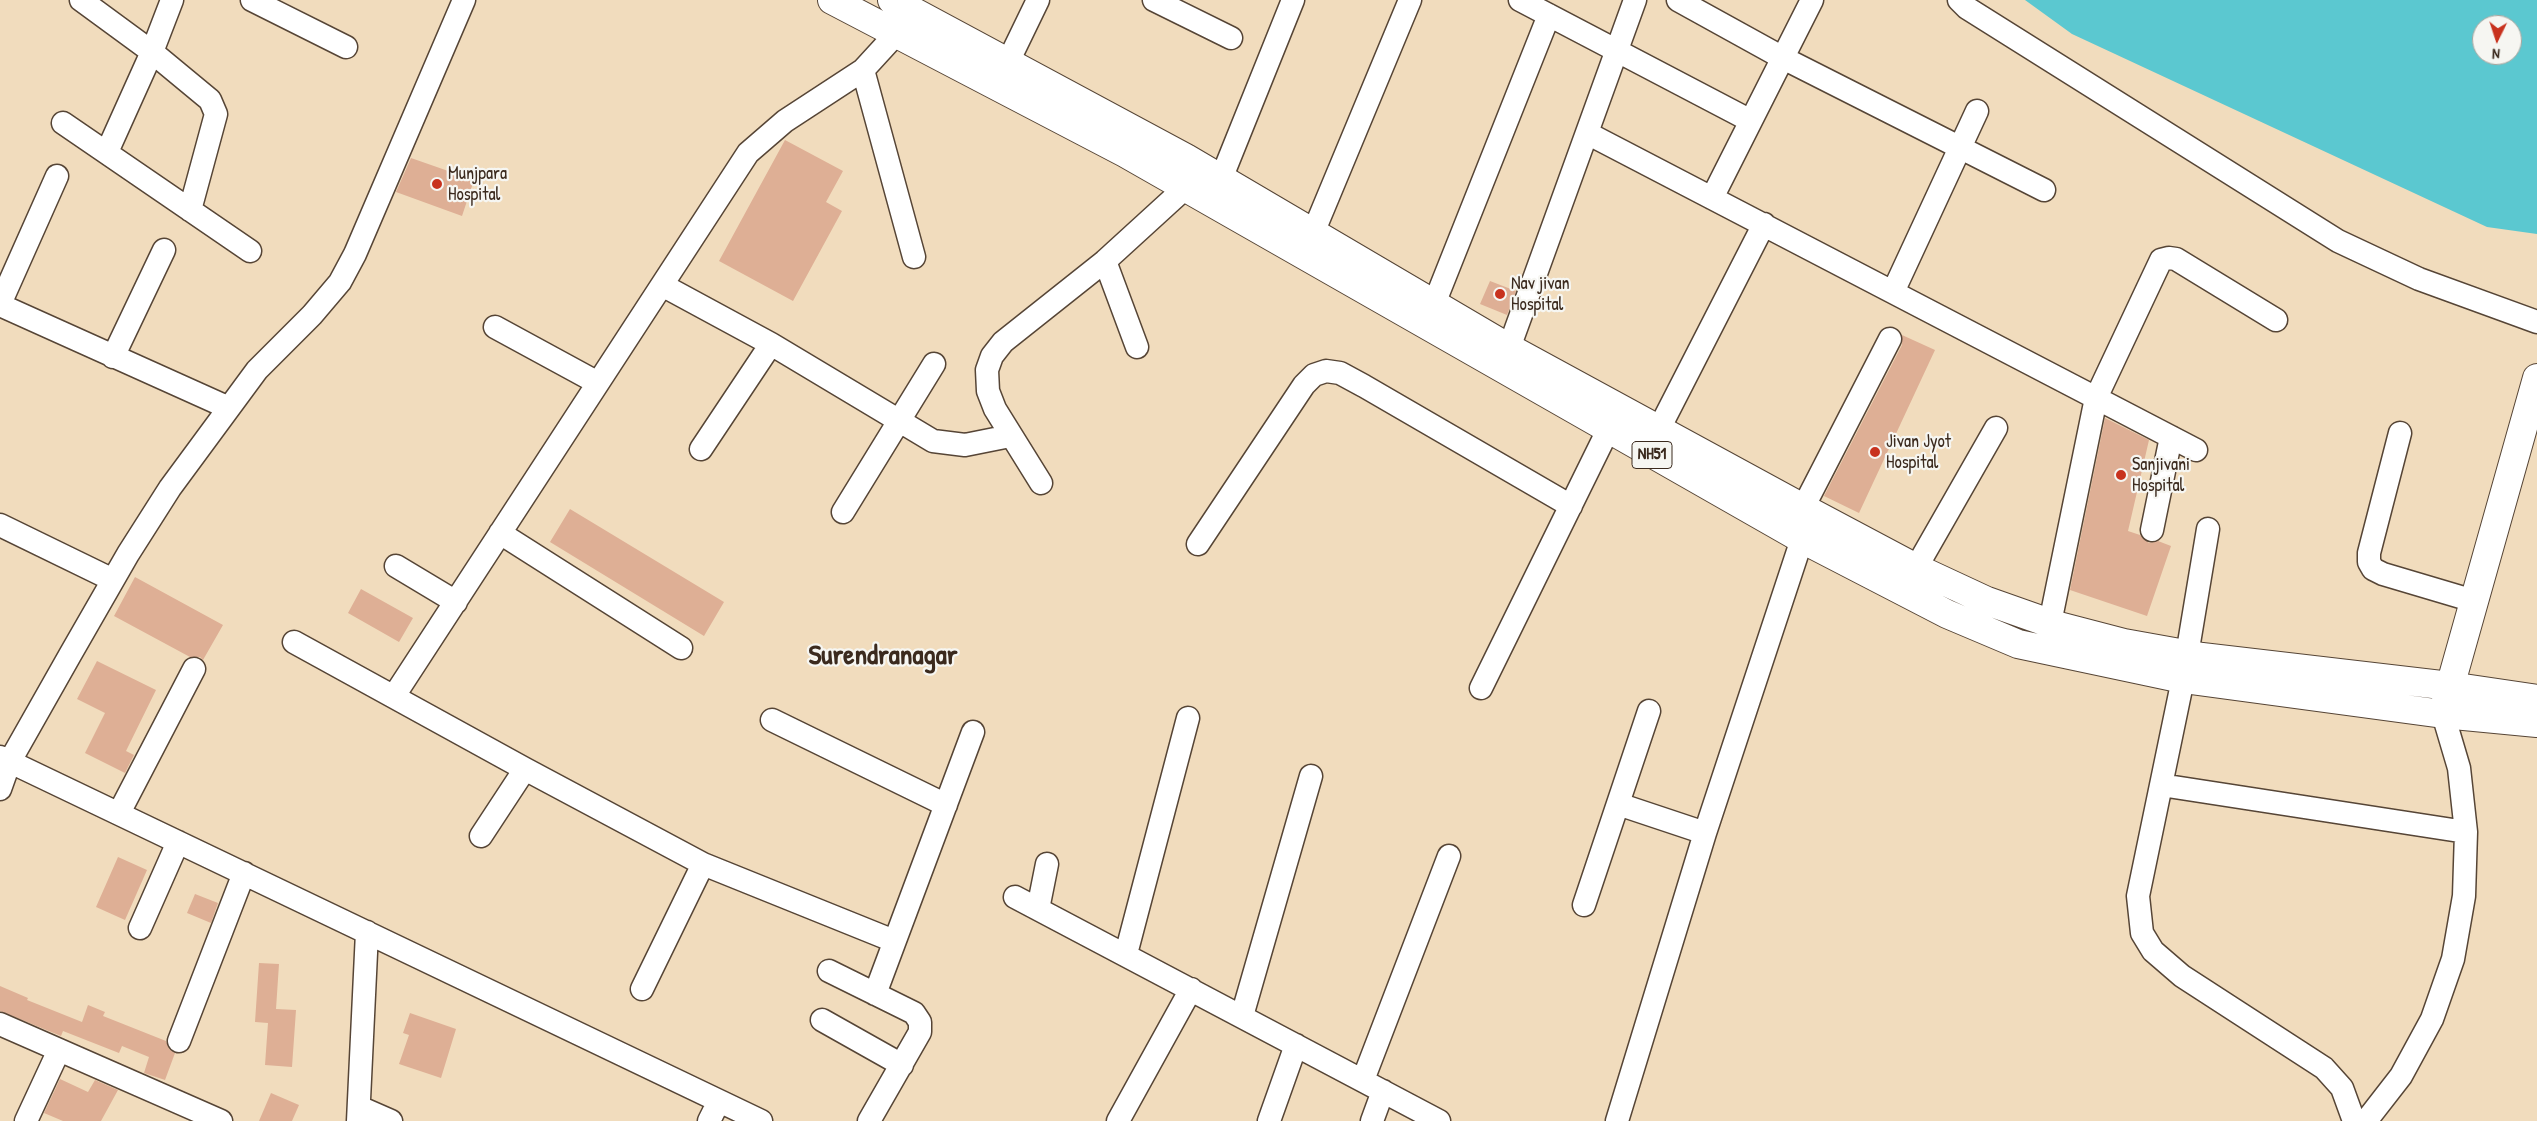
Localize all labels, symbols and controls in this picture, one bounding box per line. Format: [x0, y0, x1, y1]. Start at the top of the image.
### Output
north arrow [2472, 15, 2522, 65]
text: N [2492, 45, 2500, 64]
place label: Munjpara Hospital [448, 163, 507, 205]
marker: Munjpara Hospital [430, 177, 444, 191]
place label: Nav jivan Hospital [1511, 273, 1570, 316]
marker: Nav jivan Hospital [1493, 287, 1507, 301]
place label: Jivan Jyot Hospital [1886, 431, 1951, 474]
road number: NH51 [1632, 442, 1672, 468]
marker: Jivan Jyot Hospital [1868, 445, 1882, 459]
place label: Sanjivani Hospital [2132, 454, 2190, 496]
marker: Sanjivani Hospital [2114, 468, 2128, 482]
district label: Surendranagar [808, 640, 958, 674]

